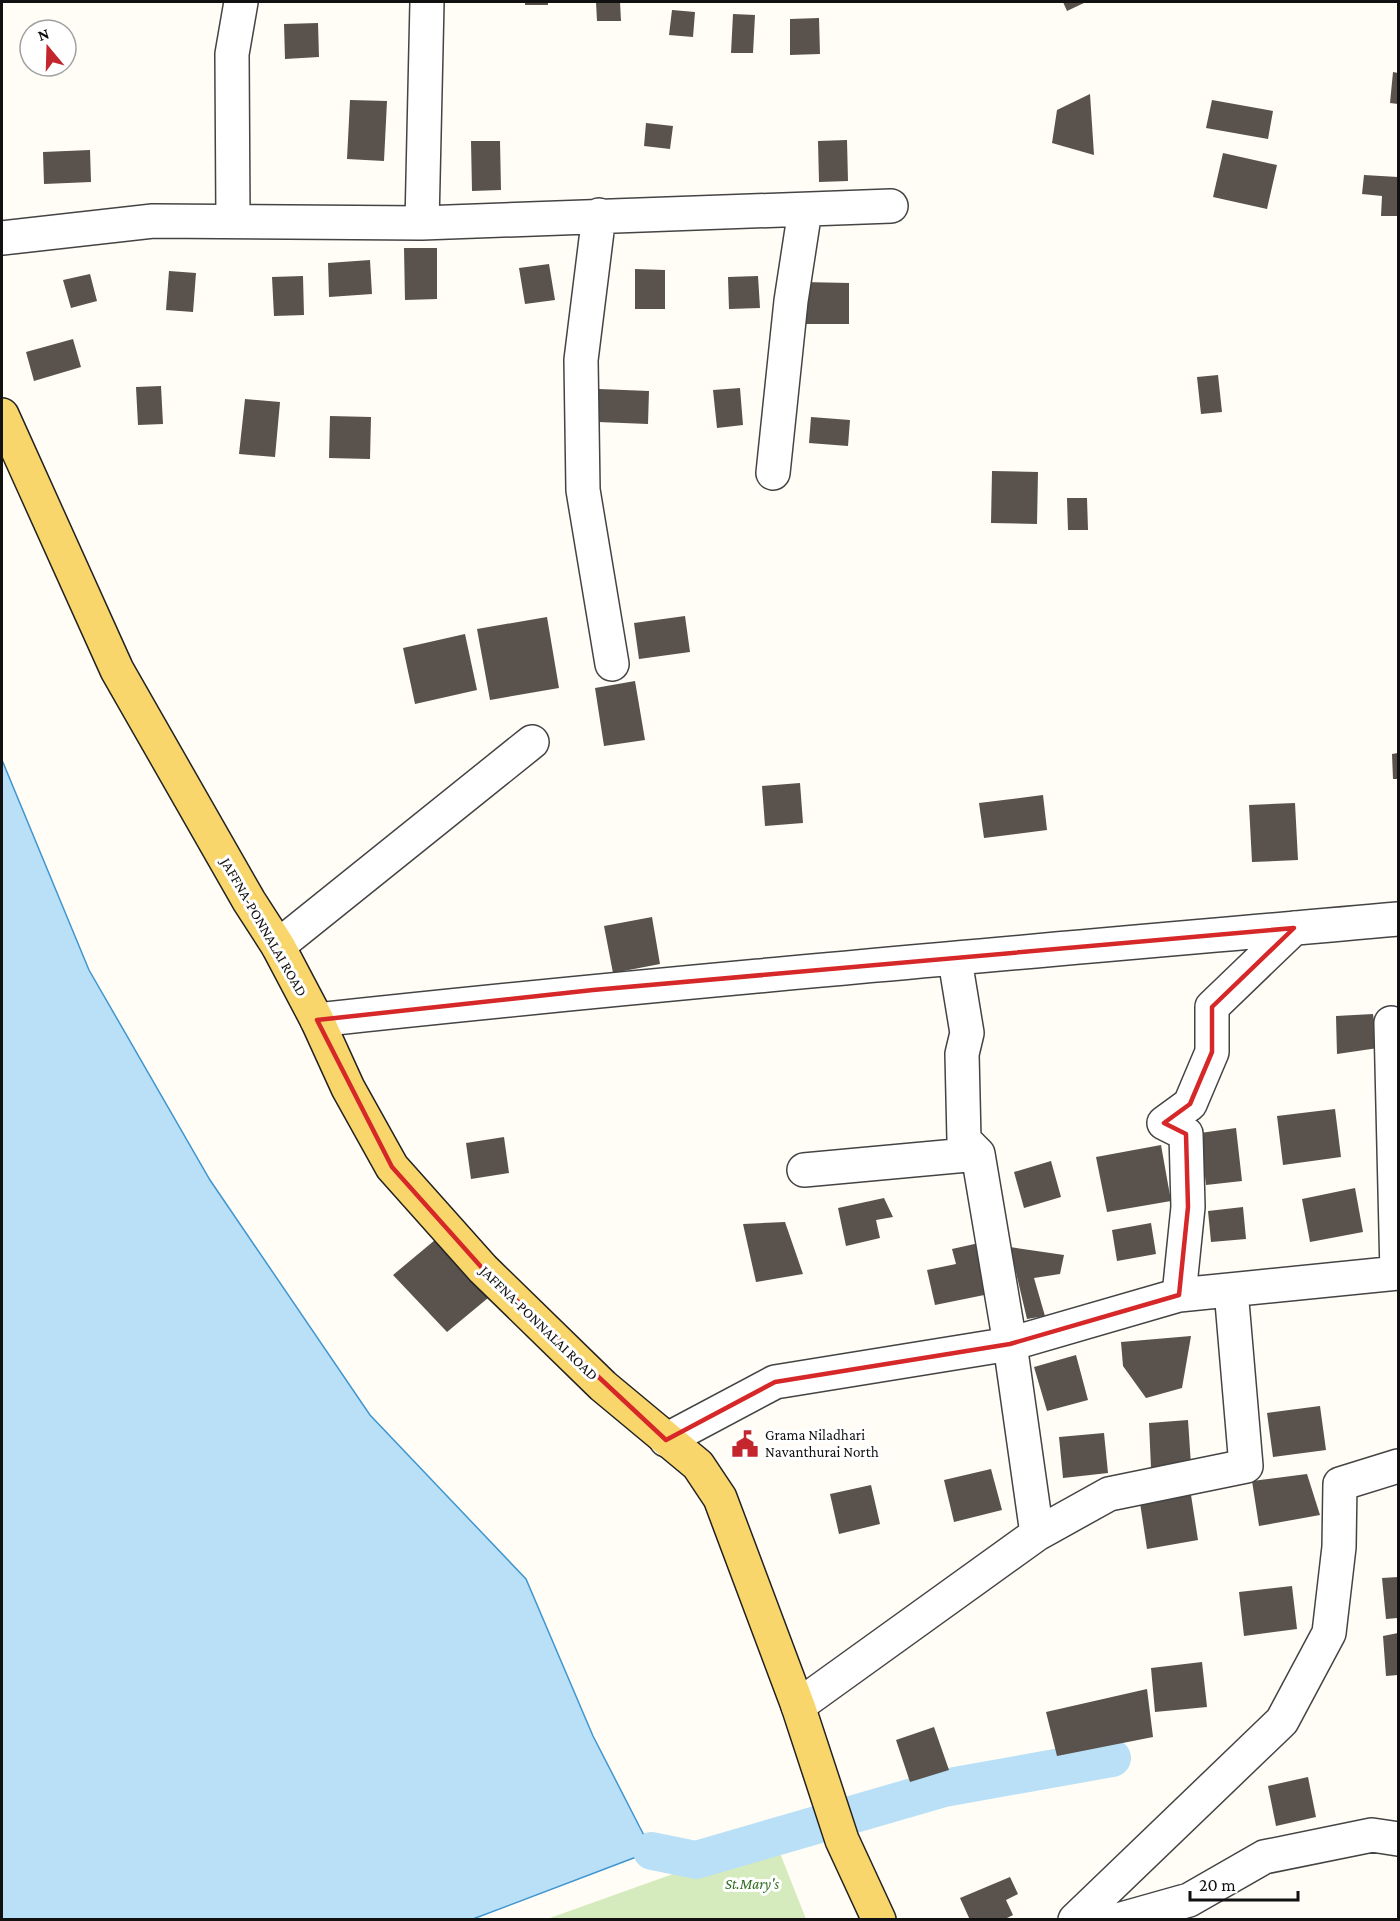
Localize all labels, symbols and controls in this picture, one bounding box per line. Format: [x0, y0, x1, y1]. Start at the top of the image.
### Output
north arrow [18, 18, 78, 78]
text: N [35, 24, 51, 44]
street label: JAFFNA-PONNALAI ROAD [216, 853, 310, 1000]
street label: JAFFNA-PONNALAI ROAD [475, 1261, 601, 1384]
place label: Grama Niladhari Navanthurai North [765, 1427, 879, 1460]
public building icon: Grama Niladhari Navanthurai North [730, 1429, 760, 1459]
scale bar [1190, 1864, 1298, 1902]
text: 20 m [1199, 1875, 1236, 1895]
park label: St.Mary's [725, 1876, 779, 1893]

